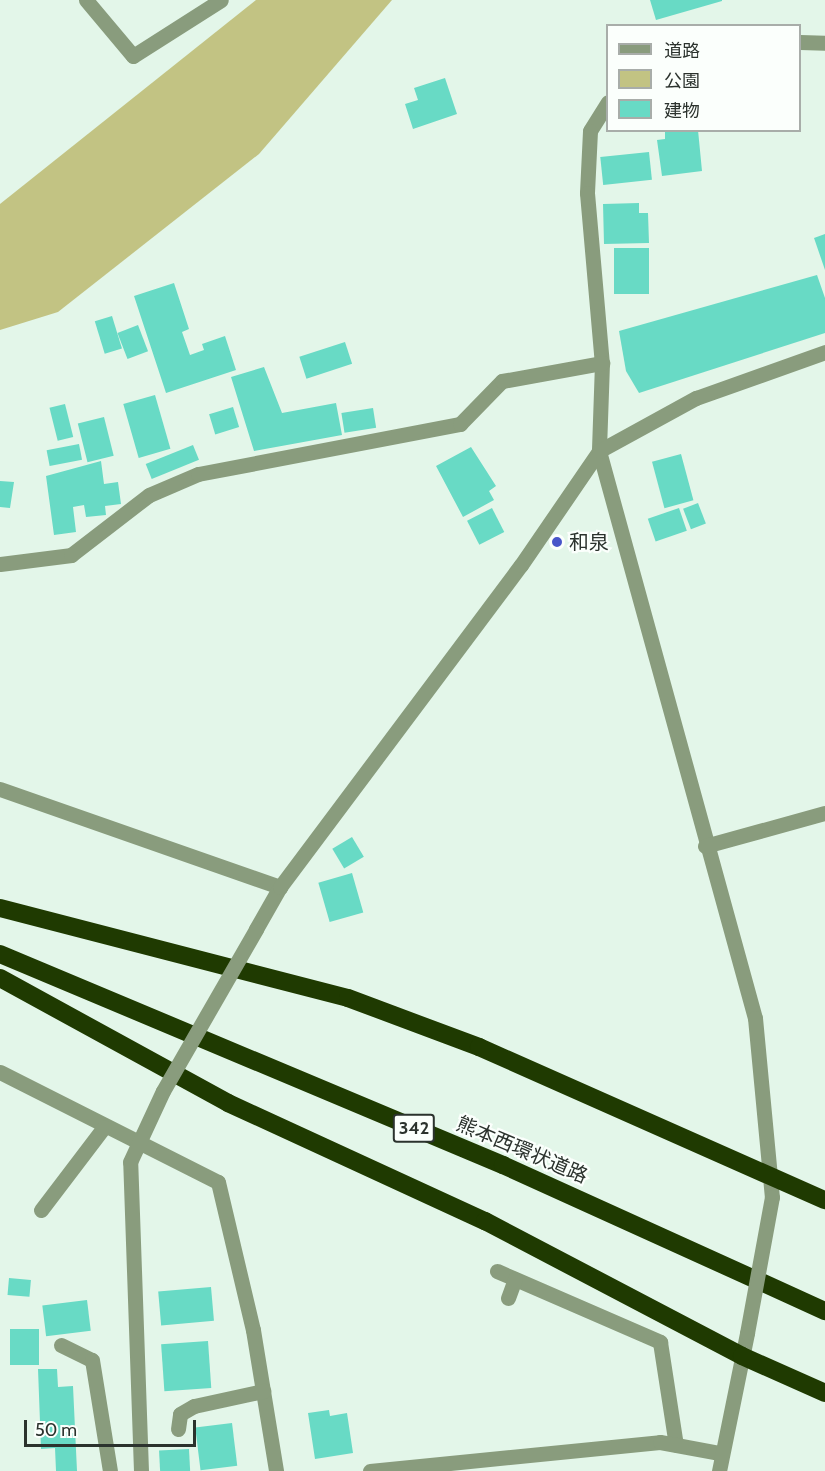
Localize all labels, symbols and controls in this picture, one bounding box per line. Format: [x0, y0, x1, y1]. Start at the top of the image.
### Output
legend [606, 24, 801, 132]
text: 道路 [664, 40, 700, 62]
text: 公園 [664, 70, 700, 92]
text: 建物 [664, 100, 700, 122]
place label: 和泉 [569, 530, 609, 554]
marker: 和泉 [550, 535, 564, 549]
street label: 熊本西環状道路 [453, 1112, 591, 1188]
road number: 342 [392, 1113, 436, 1143]
scale bar [27, 1408, 200, 1446]
text: 50 m [35, 1419, 77, 1441]

